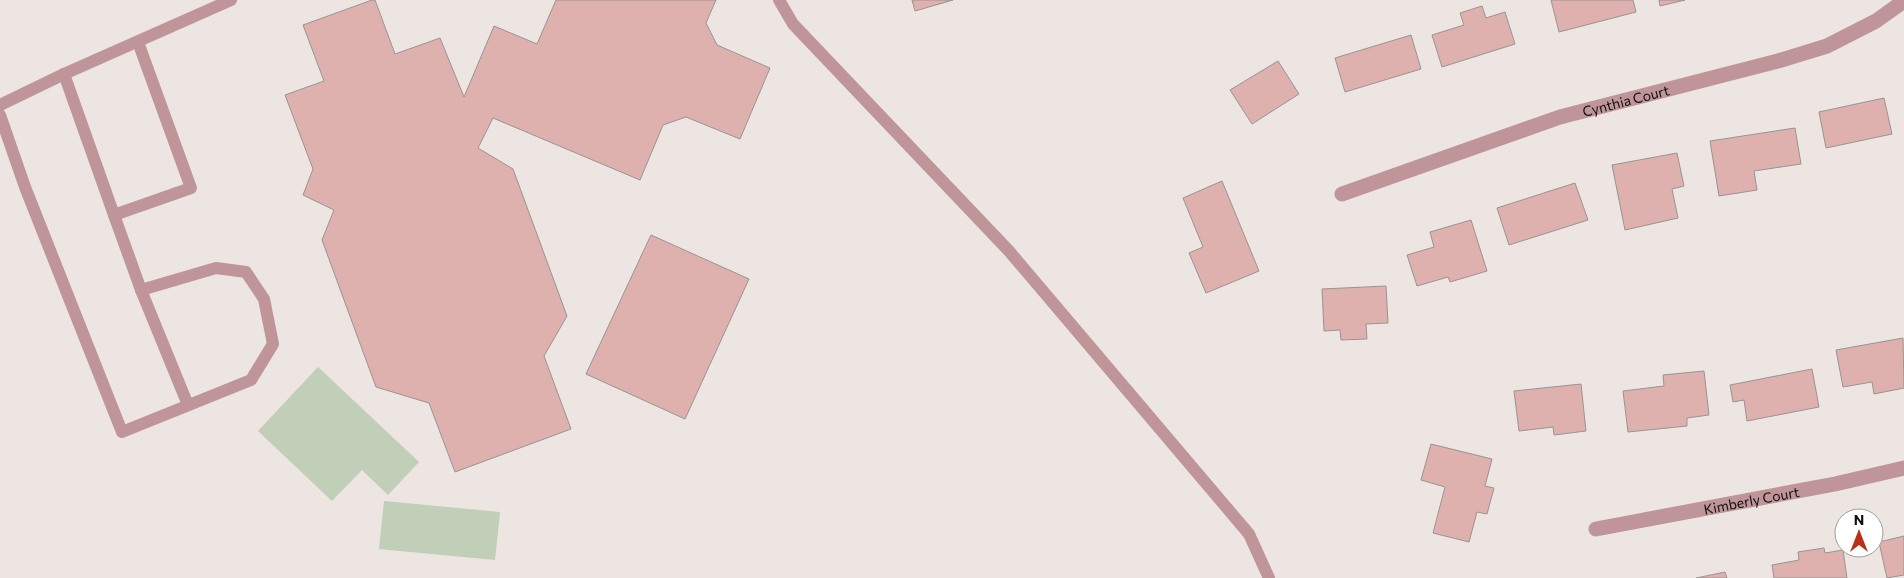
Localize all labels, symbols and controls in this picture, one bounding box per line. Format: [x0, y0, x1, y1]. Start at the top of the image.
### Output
street label: Cynthia Court [1580, 81, 1671, 119]
street label: Kimberly Court [1702, 482, 1801, 517]
north arrow [1834, 508, 1884, 558]
text: N [1854, 511, 1864, 528]

